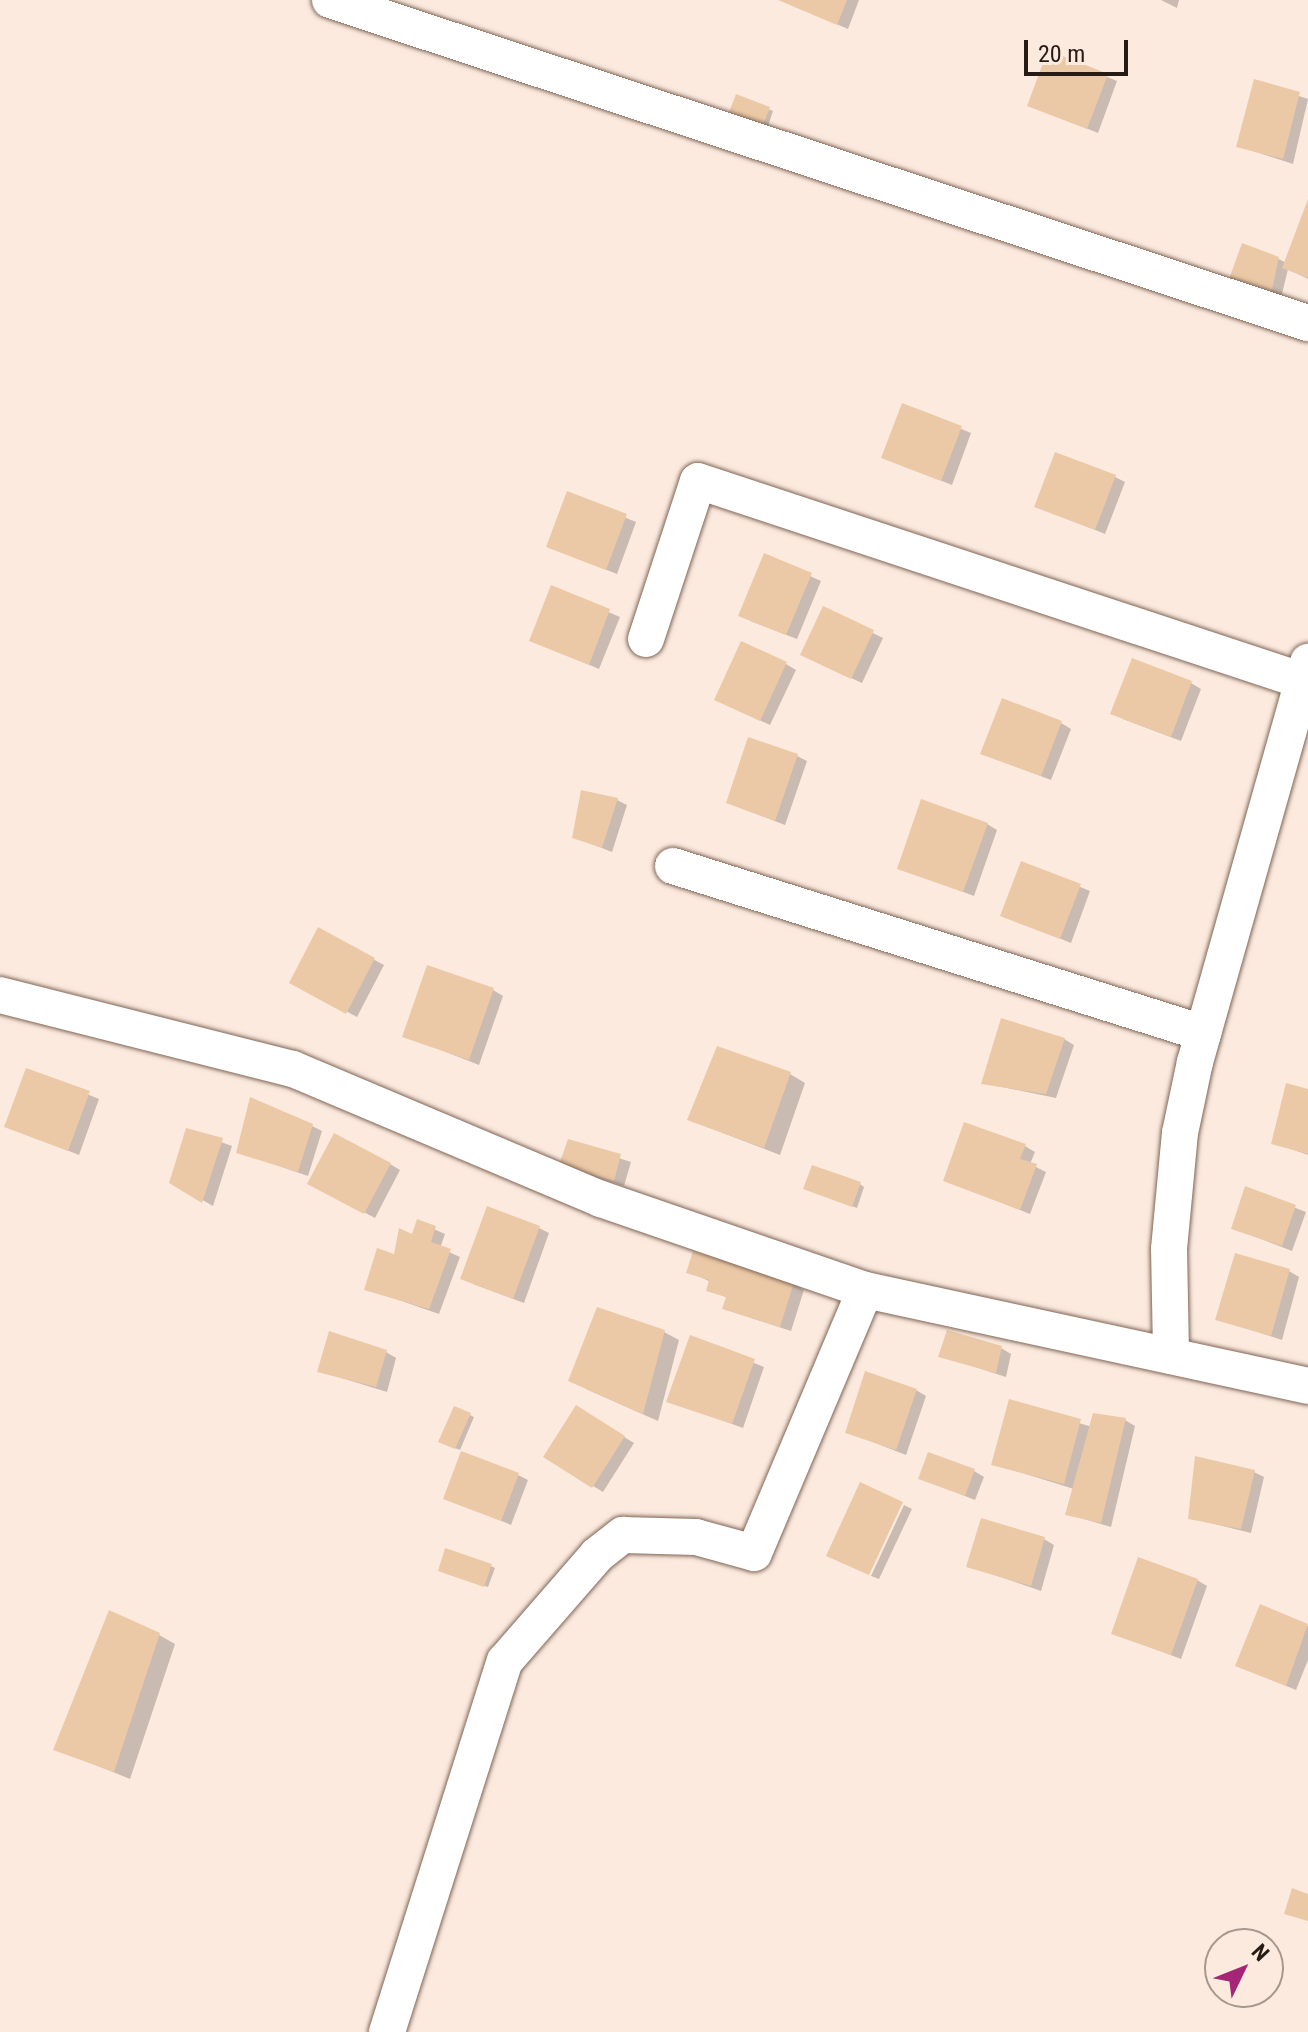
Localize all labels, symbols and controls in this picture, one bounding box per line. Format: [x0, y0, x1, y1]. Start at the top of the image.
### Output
scale bar [1028, 24, 1132, 74]
text: 20 m [1038, 40, 1085, 68]
north arrow [1204, 1928, 1284, 2008]
text: N [1247, 1939, 1274, 1966]

